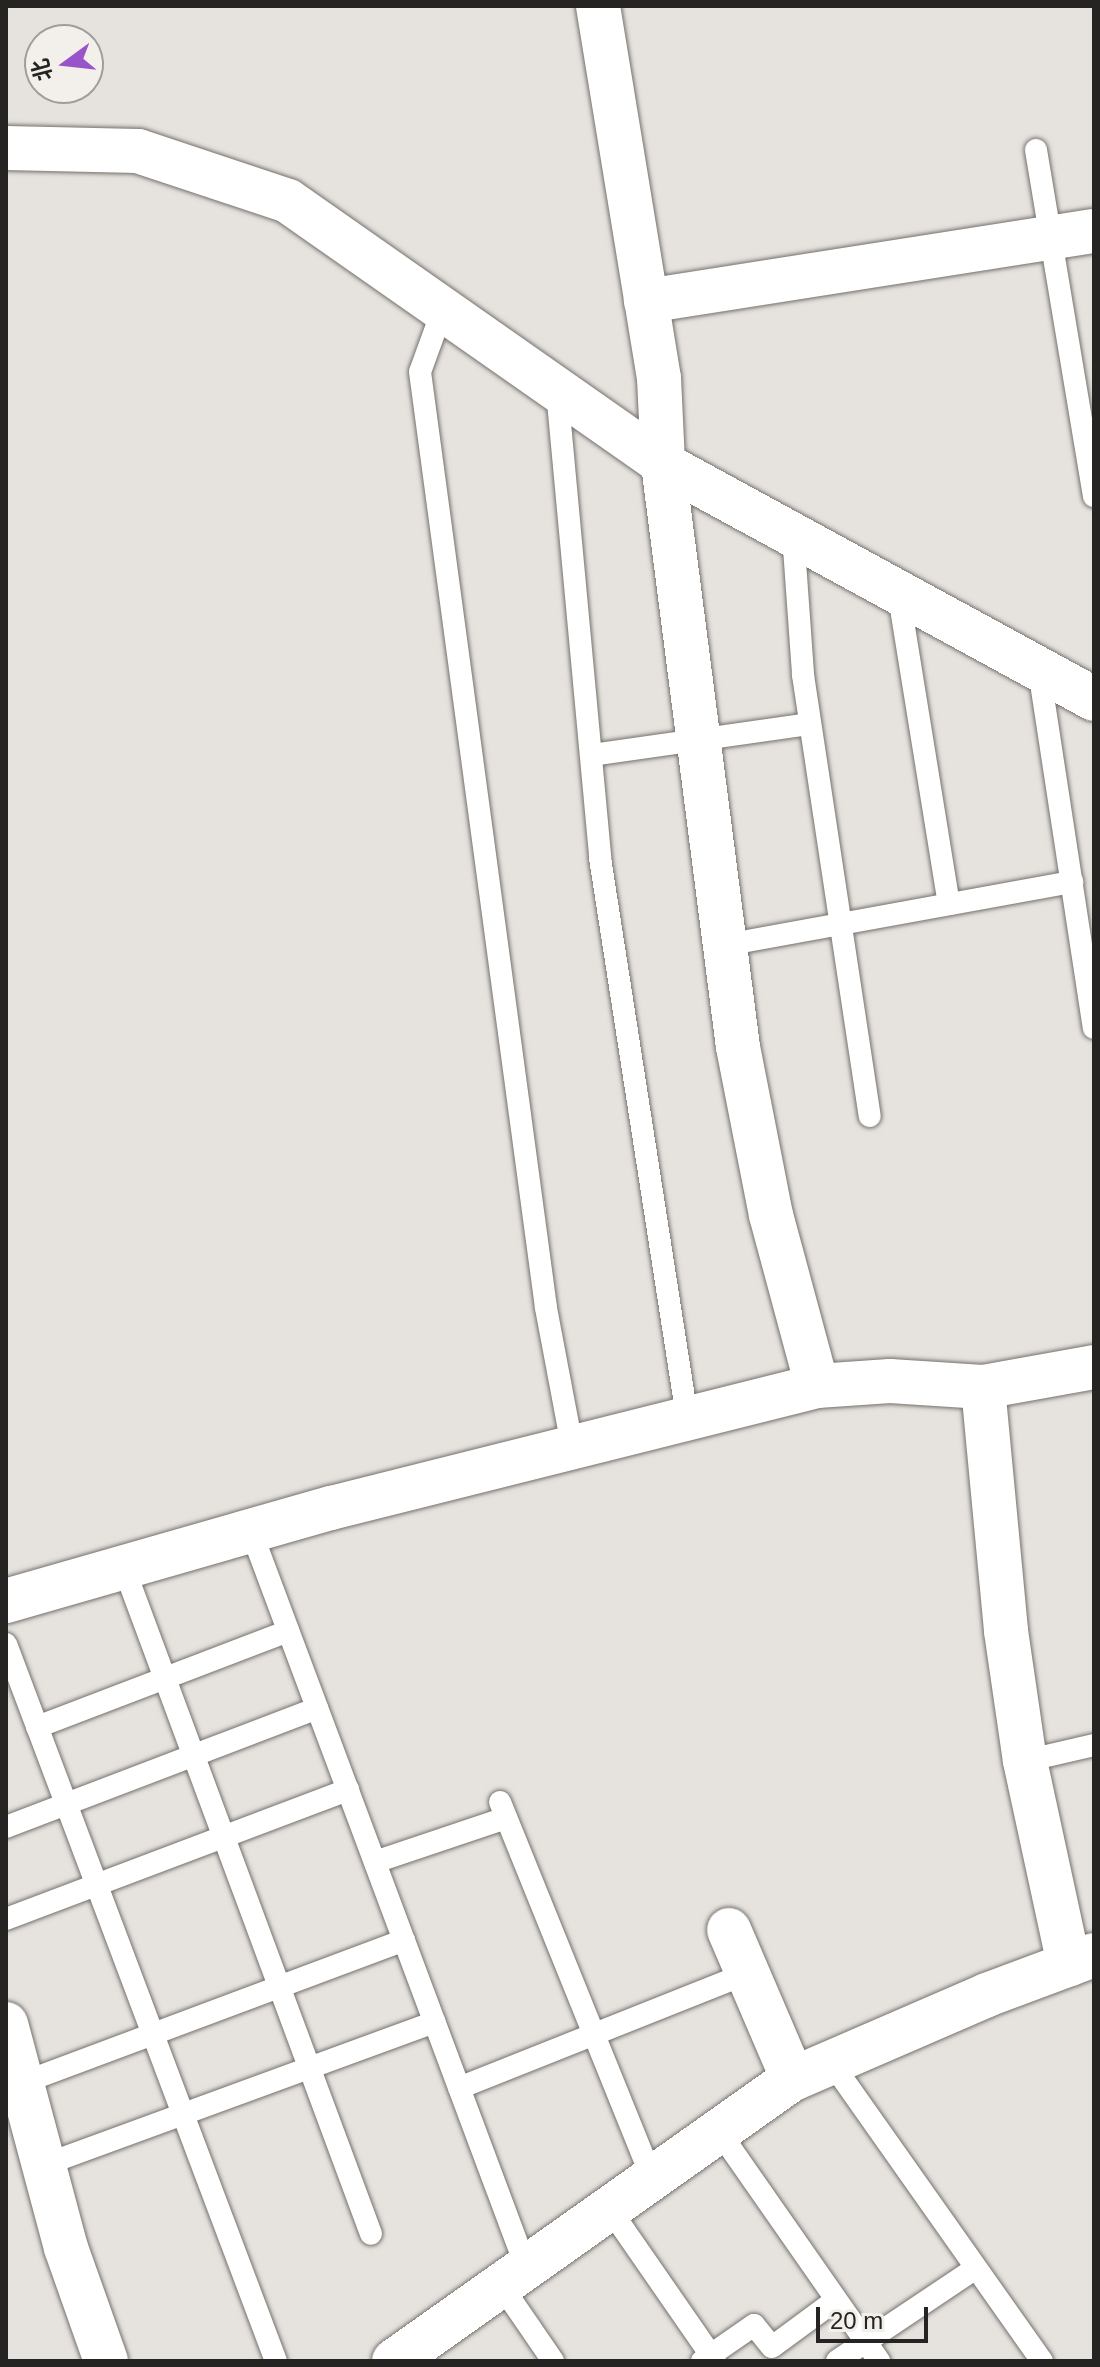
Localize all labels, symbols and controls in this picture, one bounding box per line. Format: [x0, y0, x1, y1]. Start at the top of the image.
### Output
north arrow [24, 24, 104, 104]
text: 北 [27, 56, 57, 84]
scale bar [820, 2291, 932, 2341]
text: 20 m [830, 2307, 883, 2334]

